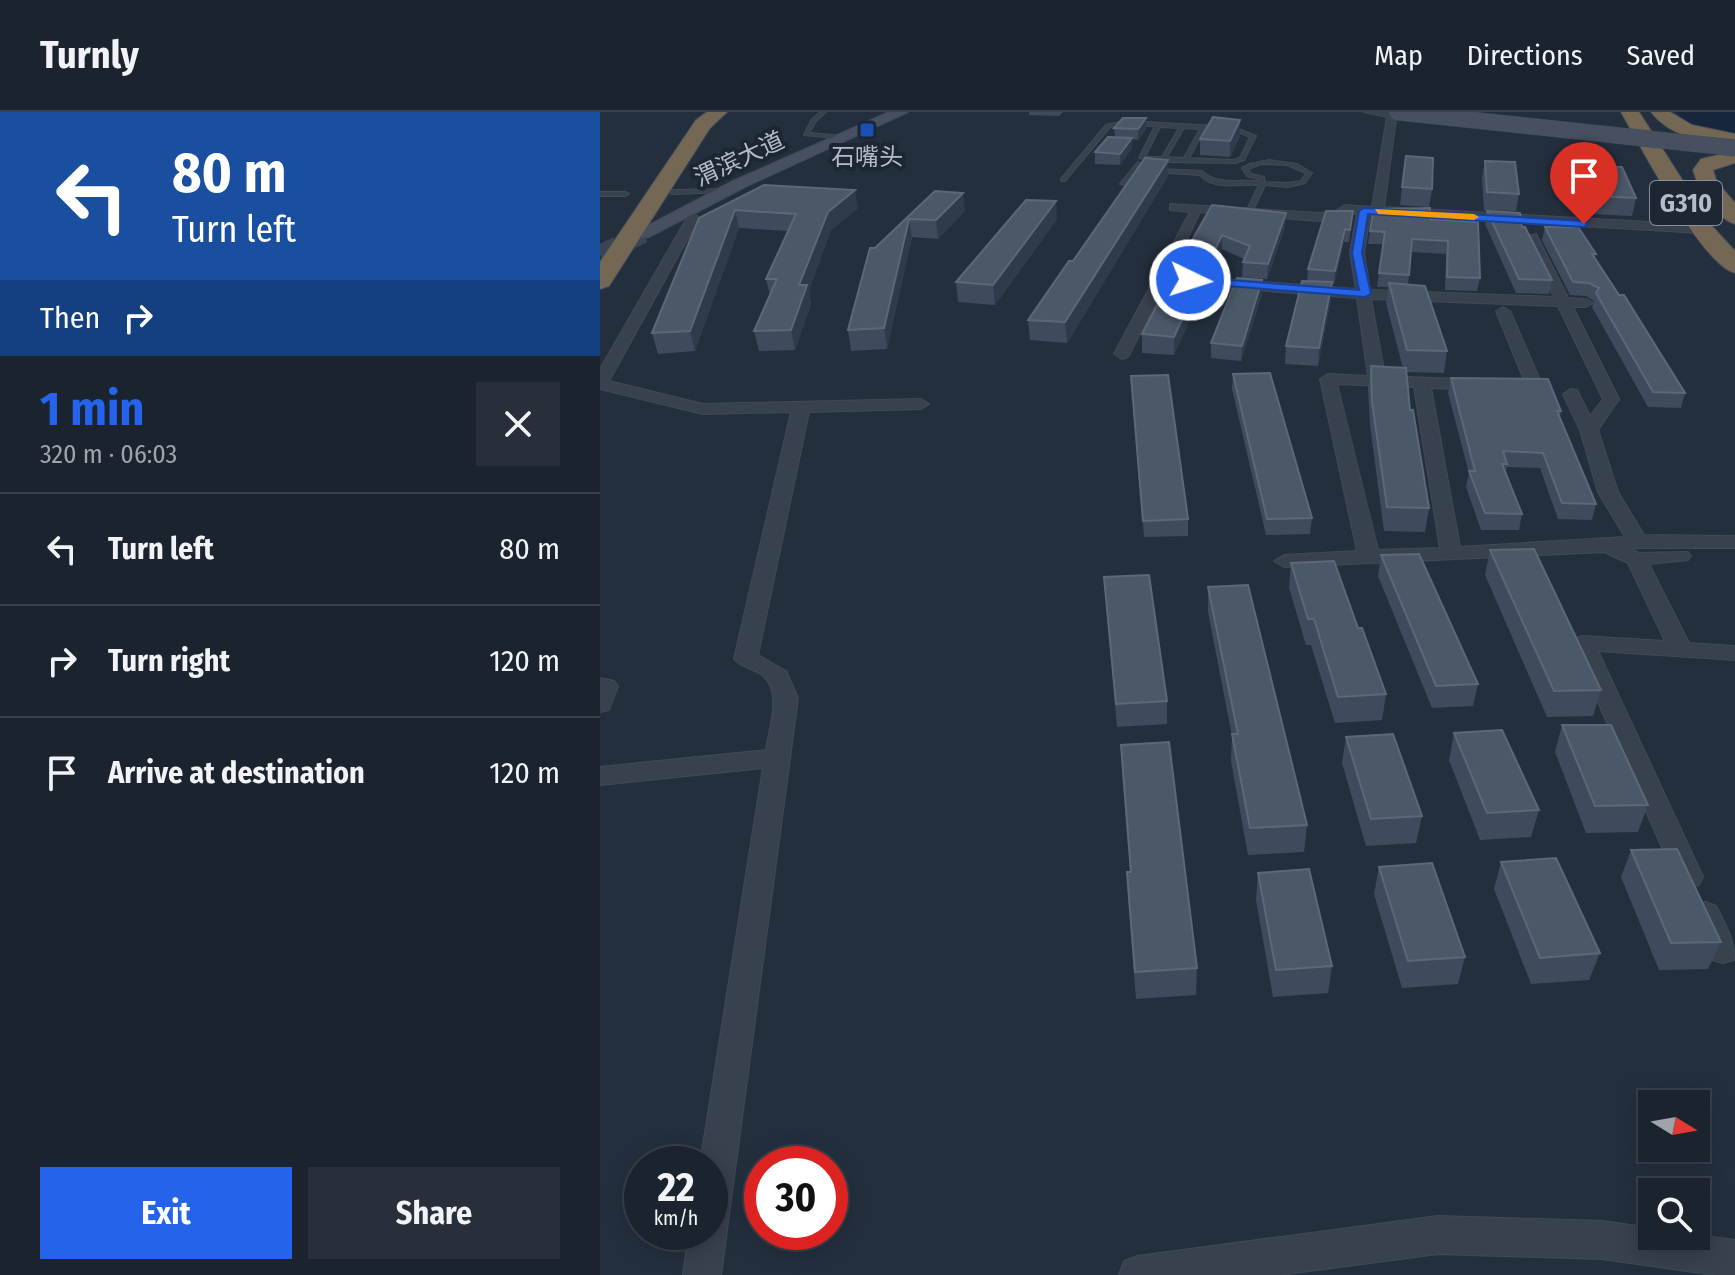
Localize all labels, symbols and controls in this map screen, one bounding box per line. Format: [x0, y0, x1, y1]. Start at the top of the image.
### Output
text: Turnly [40, 32, 139, 78]
text: Map [1374, 39, 1423, 72]
text: Directions [1467, 39, 1583, 72]
text: Saved [1627, 39, 1695, 72]
marker: 石嘴头 [858, 121, 876, 139]
street label: 渭滨大道 [690, 126, 788, 192]
text: 80 m [172, 140, 287, 207]
pin [1550, 142, 1618, 224]
place label: 石嘴头 [831, 143, 903, 171]
icon: left [40, 144, 144, 248]
icon: arrive [1562, 154, 1606, 198]
road number: G310 [1650, 181, 1722, 225]
text: Turn left [172, 208, 296, 252]
position arrow [1148, 238, 1232, 322]
icon: right [116, 296, 160, 340]
text: Then [40, 300, 100, 336]
text: 1 min [40, 380, 145, 438]
button: close [476, 382, 560, 466]
text: 320 m · 06:03 [40, 439, 177, 470]
icon: left [40, 527, 84, 571]
text: Turn left [108, 531, 214, 567]
text: 80 m [499, 531, 560, 567]
icon: right [40, 639, 84, 683]
text: Turn right [108, 643, 230, 679]
text: 120 m [489, 643, 560, 679]
icon: arrive [40, 751, 84, 795]
text: Arrive at destination [108, 755, 365, 791]
text: 120 m [489, 755, 560, 791]
north arrow [1638, 1090, 1710, 1162]
map controls [1638, 1090, 1710, 1250]
speed limit sign: 30 [744, 1146, 848, 1250]
text: 22 [657, 1164, 695, 1212]
button: Exit [40, 1167, 292, 1259]
button: Share [308, 1167, 560, 1259]
button: search [1638, 1178, 1710, 1250]
text: km/h [654, 1206, 698, 1230]

